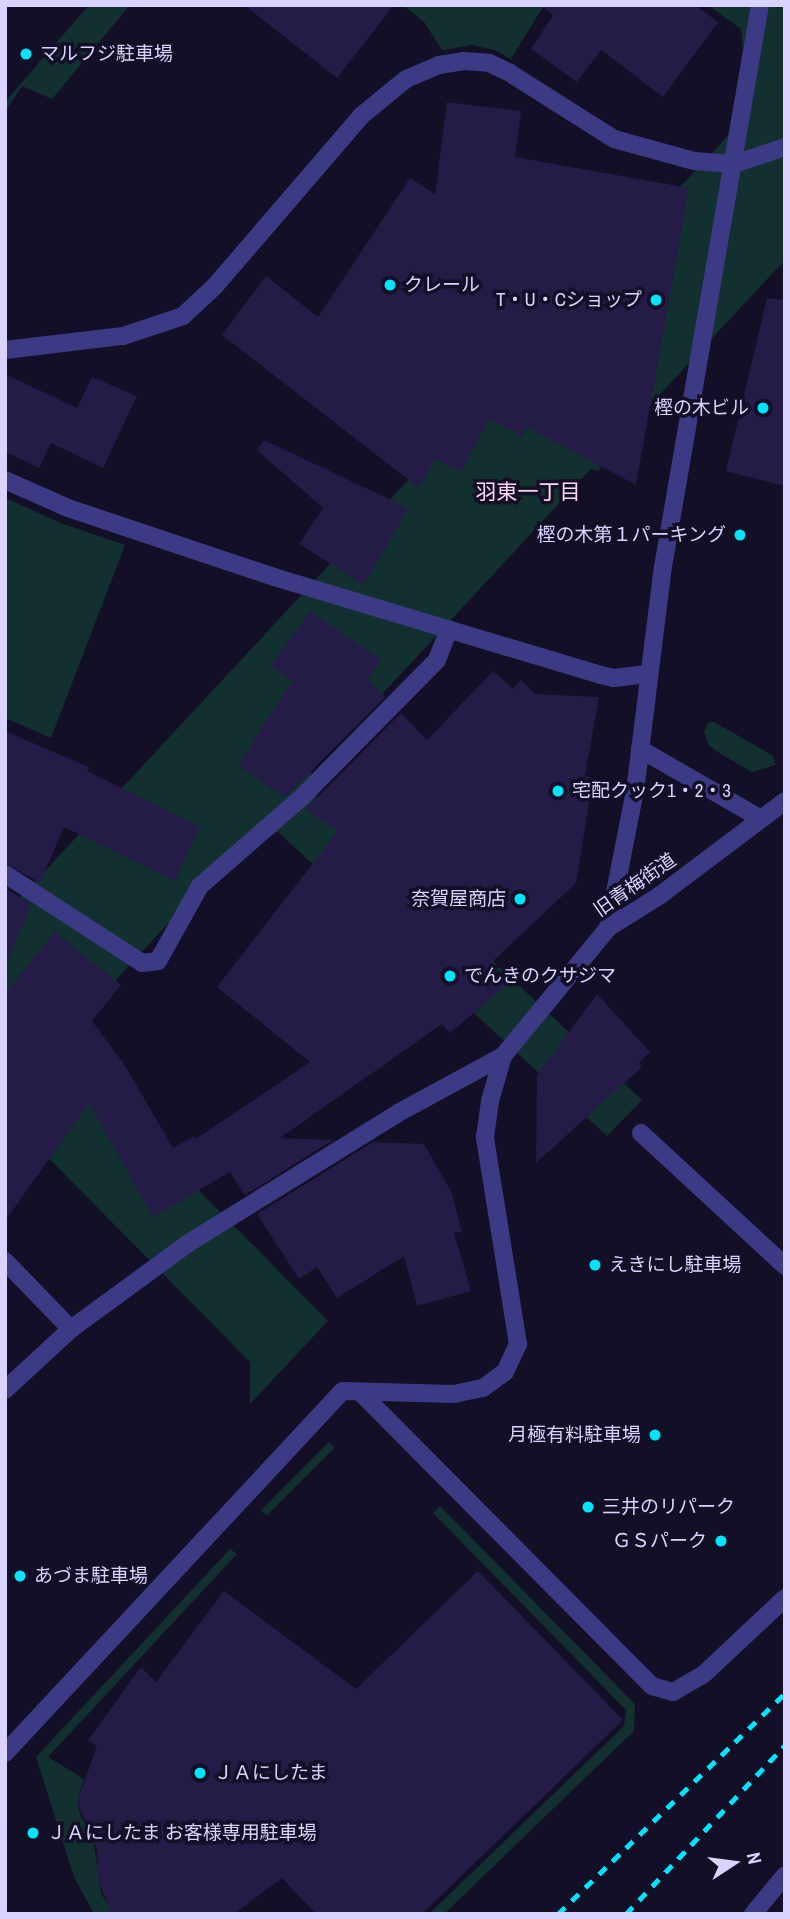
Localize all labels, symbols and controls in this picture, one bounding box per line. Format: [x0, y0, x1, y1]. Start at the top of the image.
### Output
place label: マルフジ駐車場 [40, 43, 173, 65]
marker: マルフジ駐車場 [18, 46, 34, 62]
place label: クレール [404, 274, 480, 296]
marker: クレール [382, 277, 398, 293]
place label: T・U・Cショップ [496, 289, 642, 311]
marker: T・U・Cショップ [648, 292, 664, 308]
place label: 樫の木ビル [654, 397, 749, 419]
marker: 樫の木ビル [755, 400, 771, 416]
district label: 羽東一丁目 [476, 479, 580, 505]
place label: 樫の木第１パーキング [536, 524, 726, 546]
marker: 樫の木第１パーキング [732, 527, 748, 543]
place label: 宅配クック1・2・3 [572, 780, 731, 802]
marker: 宅配クック1・2・3 [550, 783, 566, 799]
street label: 旧青梅街道 [590, 848, 680, 922]
place label: 奈賀屋商店 [411, 888, 506, 910]
marker: 奈賀屋商店 [512, 891, 528, 907]
place label: でんきのクサジマ [464, 965, 616, 987]
marker: でんきのクサジマ [442, 968, 458, 984]
place label: えきにし駐車場 [609, 1254, 742, 1276]
marker: えきにし駐車場 [587, 1257, 603, 1273]
place label: 月極有料駐車場 [508, 1424, 641, 1446]
marker: 月極有料駐車場 [647, 1427, 663, 1443]
place label: 三井のリパーク [602, 1496, 735, 1518]
marker: 三井のリパーク [580, 1499, 596, 1515]
place label: ＧＳパーク [612, 1530, 707, 1552]
marker: ＧＳパーク [713, 1533, 729, 1549]
place label: あづま駐車場 [34, 1565, 148, 1587]
marker: あづま駐車場 [12, 1568, 28, 1584]
place label: ＪＡにしたま [214, 1762, 328, 1784]
marker: ＪＡにしたま [192, 1765, 208, 1781]
place label: ＪＡにしたま お客様専用駐車場 [47, 1822, 317, 1844]
marker: ＪＡにしたま お客様専用駐車場 [25, 1825, 41, 1841]
north arrow [699, 1828, 769, 1898]
text: N [741, 1850, 768, 1867]

